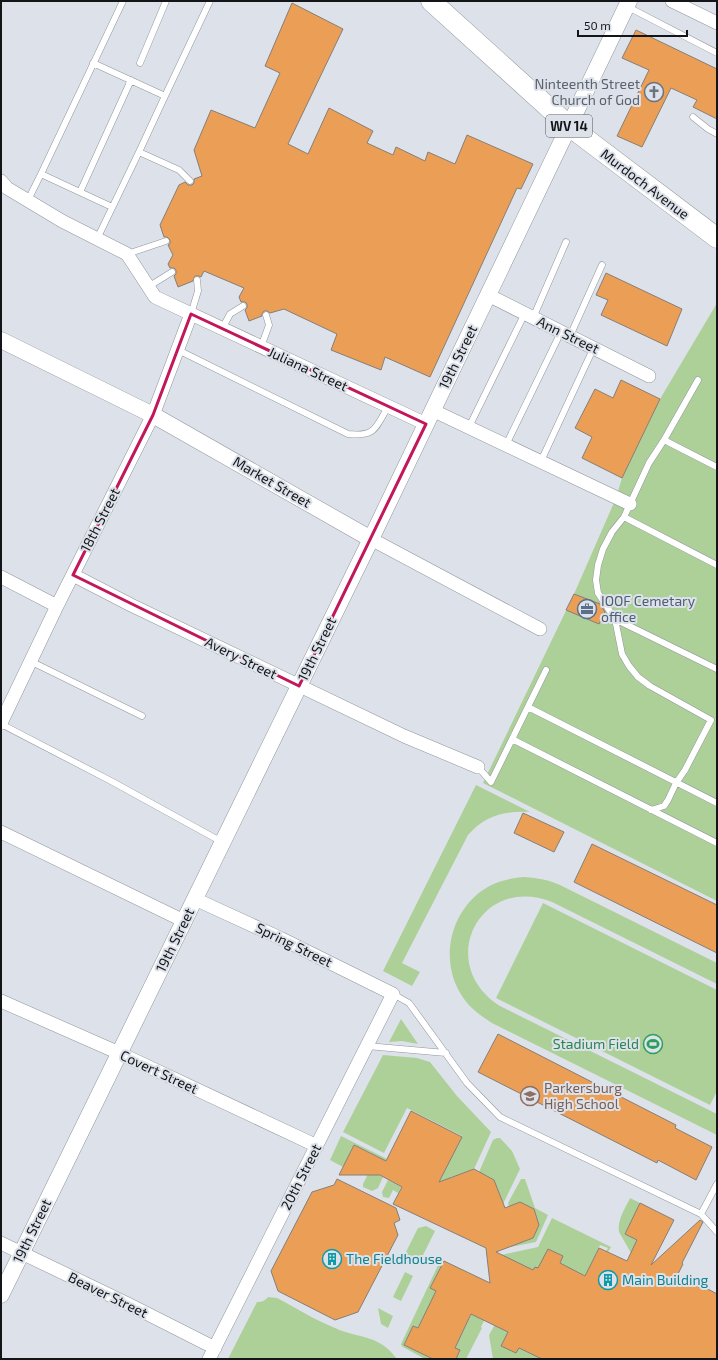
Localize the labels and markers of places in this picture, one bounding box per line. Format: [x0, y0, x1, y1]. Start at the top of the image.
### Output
place label: Ninteenth Street Church of God [535, 75, 640, 108]
church icon: Ninteenth Street Church of God [643, 81, 665, 103]
place label: IOOF Cemetary office [601, 592, 696, 625]
office icon: IOOF Cemetary office [576, 598, 598, 620]
sports icon: Stadium Field [642, 1033, 664, 1055]
place label: Stadium Field [553, 1035, 639, 1052]
place label: Parkersburg High School [544, 1079, 622, 1112]
school or university icon: Parkersburg High School [519, 1085, 541, 1107]
building icon: The Fieldhouse [321, 1248, 343, 1270]
place label: The Fieldhouse [346, 1250, 442, 1267]
building icon: Main Building [597, 1269, 619, 1291]
place label: Main Building [622, 1271, 709, 1288]

